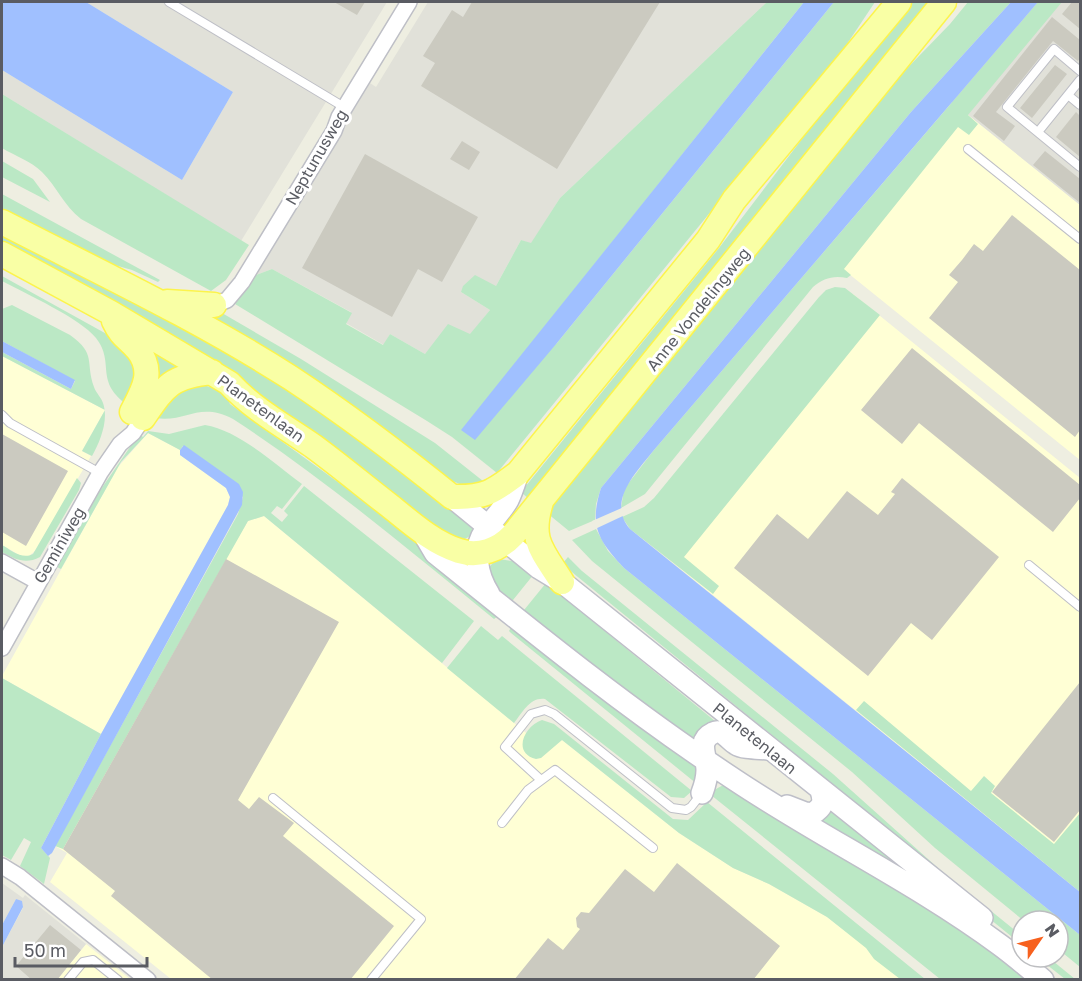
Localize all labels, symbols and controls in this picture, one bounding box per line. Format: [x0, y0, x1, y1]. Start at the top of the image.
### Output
street label: Neptunusweg [281, 106, 351, 208]
street label: Anne Vondelingweg [642, 243, 754, 375]
street label: Planetenlaan [214, 370, 308, 446]
street label: Geminiweg [29, 503, 89, 587]
street label: Planetenlaan [709, 698, 801, 778]
north arrow [1010, 909, 1070, 969]
text: N [1041, 920, 1064, 941]
scale bar [15, 930, 147, 968]
text: 50 m [24, 939, 66, 961]

